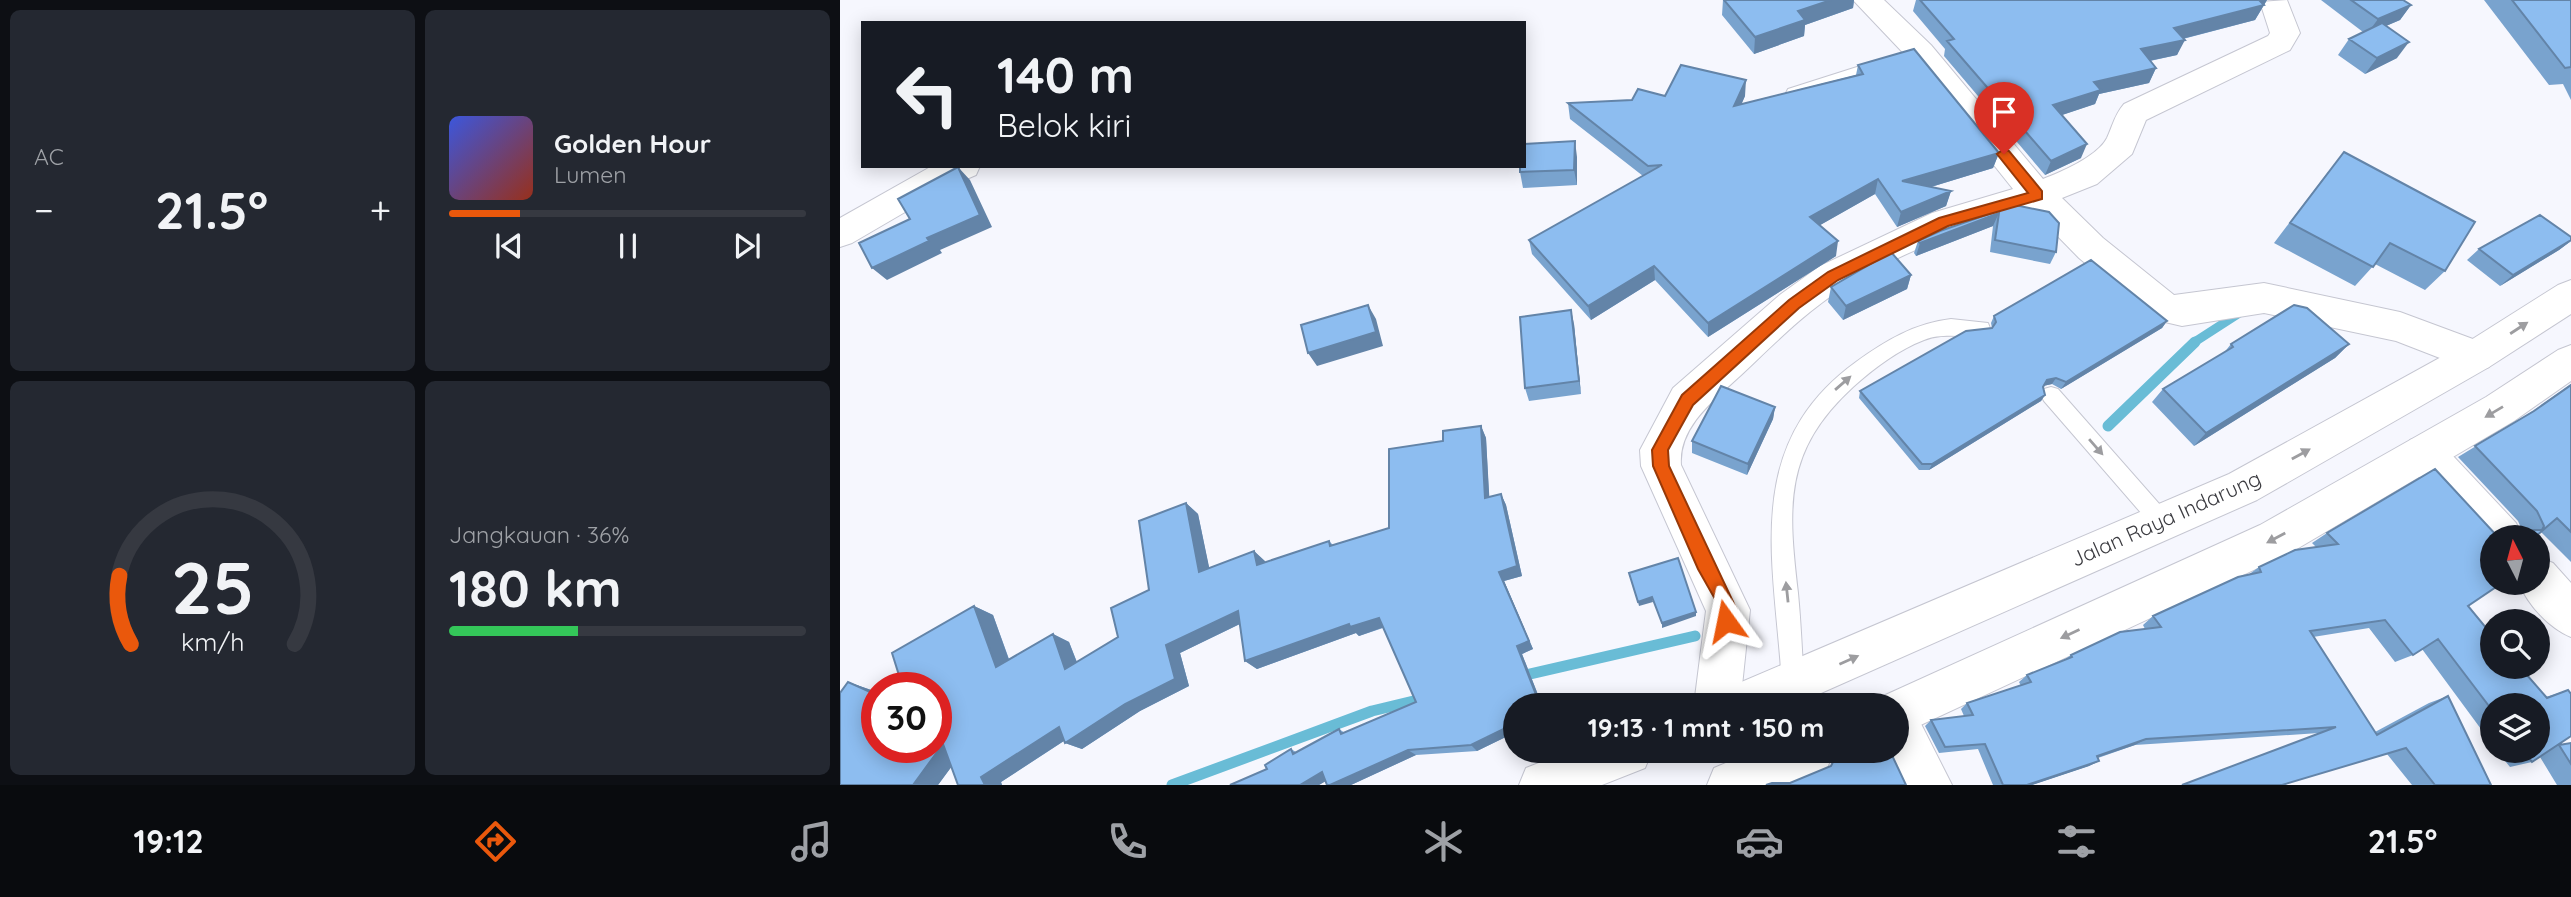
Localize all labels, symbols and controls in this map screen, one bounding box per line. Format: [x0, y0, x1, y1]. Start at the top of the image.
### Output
text: 140 m [997, 44, 1134, 105]
icon: left [882, 49, 973, 140]
pin [1974, 82, 2034, 154]
icon: arrive [1985, 93, 2023, 131]
text: Belok kiri [997, 105, 1131, 145]
text: Golden Hour [554, 127, 711, 160]
text: AC [34, 142, 64, 171]
text: Lumen [554, 160, 627, 189]
text: 21.5° [155, 177, 268, 242]
text: − [34, 186, 54, 234]
text: + [370, 186, 391, 234]
icon: previous [490, 227, 528, 265]
icon: pause [609, 227, 647, 265]
icon: next [728, 227, 766, 265]
one-way arrow [2510, 322, 2529, 335]
one-way arrow [1835, 376, 1852, 391]
one-way arrow [2484, 406, 2503, 419]
one-way arrow [2088, 438, 2103, 455]
one-way arrow [2292, 448, 2311, 460]
street label: Jalan Raya Indarung [2066, 464, 2265, 572]
text: Jangkauan · 36% [449, 520, 629, 549]
north arrow [2480, 525, 2550, 595]
map controls [2480, 525, 2550, 763]
one-way arrow [2266, 532, 2285, 544]
text: 25 [171, 541, 254, 632]
text: 180 km [449, 555, 622, 620]
one-way arrow [1781, 581, 1792, 603]
position arrow [1689, 584, 1763, 658]
button: search [2480, 609, 2550, 679]
text: km/h [181, 626, 244, 657]
one-way arrow [2059, 629, 2080, 640]
one-way arrow [1839, 654, 1859, 666]
speed limit sign: 30 [861, 672, 952, 763]
button: layers [2480, 693, 2550, 763]
text: 19:13 · 1 mnt · 150 m [1588, 711, 1824, 744]
icon: directions [471, 817, 520, 866]
icon: music [787, 817, 836, 866]
icon: phone [1103, 817, 1152, 866]
icon: climate [1419, 817, 1468, 866]
icon: car [1735, 817, 1784, 866]
icon: filters [2052, 817, 2101, 866]
text: 19:12 [134, 821, 204, 861]
text: 21.5° [2368, 821, 2437, 861]

